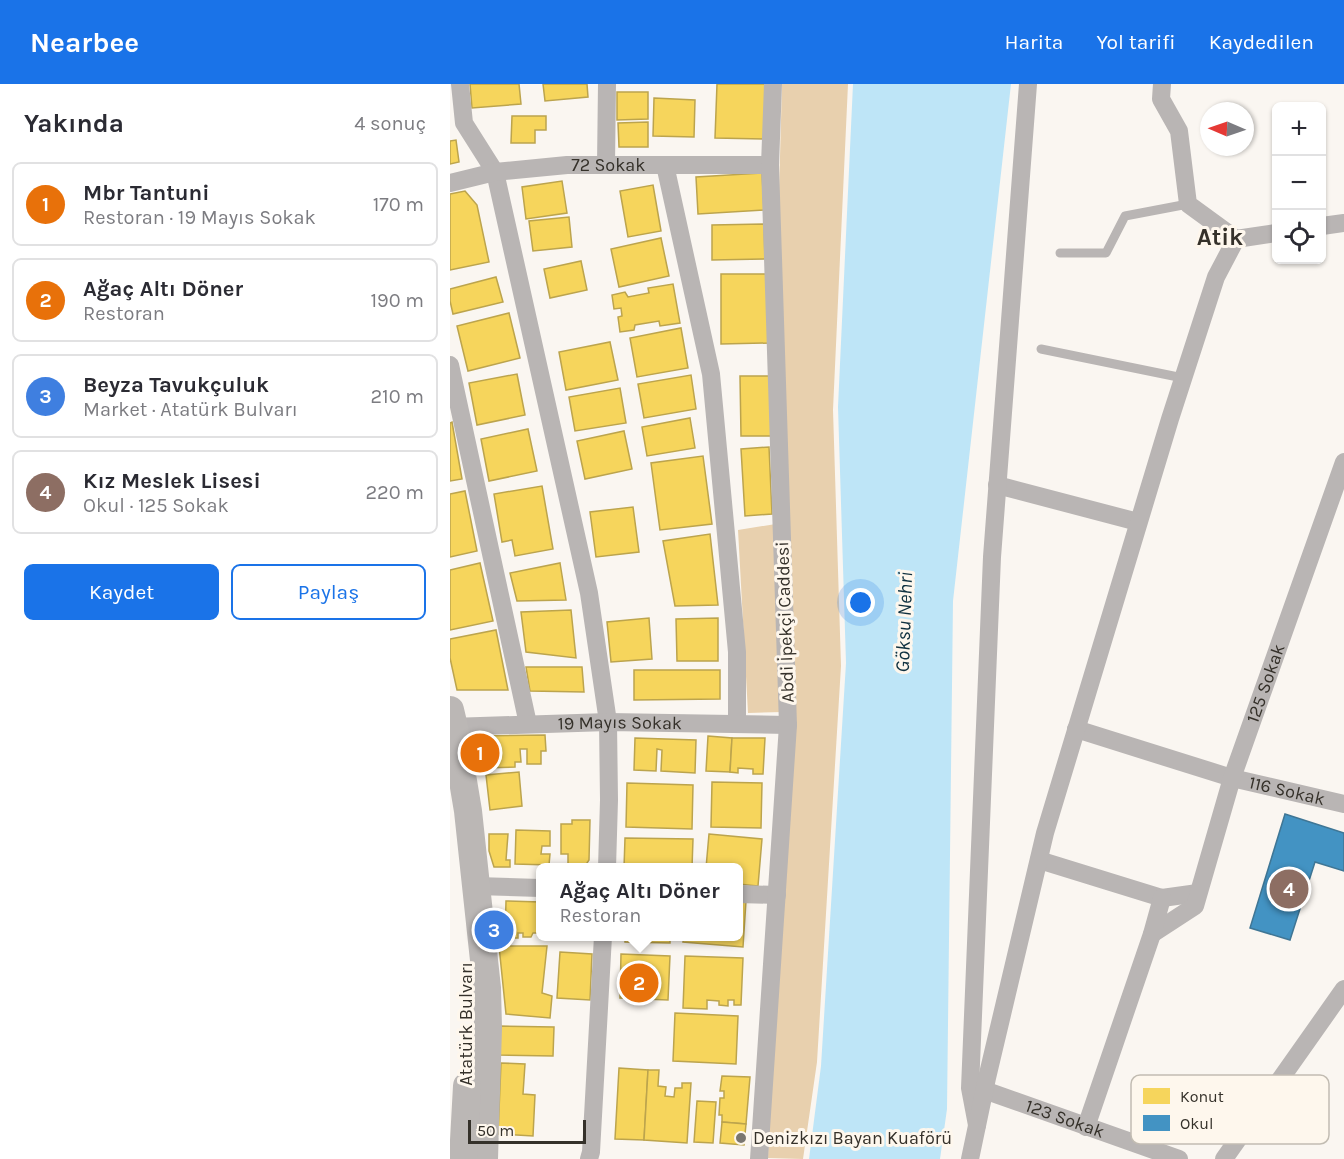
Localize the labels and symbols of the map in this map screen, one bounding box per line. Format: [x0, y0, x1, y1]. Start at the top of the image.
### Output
north arrow [1200, 102, 1254, 156]
street label: 72 Sokak [571, 154, 645, 176]
district label: Atik [1197, 223, 1243, 251]
street label: Abdi İpekçi Caddesi [771, 541, 799, 703]
water label: Göksu Nehri [891, 571, 917, 673]
your location [846, 588, 875, 617]
street label: 125 Sokak [1242, 641, 1290, 726]
street label: 19 Mayıs Sokak [557, 711, 682, 735]
pin: 1 [460, 730, 500, 776]
street label: 116 Sokak [1247, 771, 1327, 810]
pin: 4 [1270, 866, 1308, 912]
pin: 3 [474, 908, 513, 952]
pin: 2 [620, 960, 658, 1006]
street label: Atatürk Bulvarı [455, 962, 477, 1086]
legend [1131, 1075, 1329, 1144]
text: Konut [1180, 1087, 1224, 1106]
street label: 123 Sokak [1023, 1095, 1108, 1143]
text: Okul [1180, 1114, 1214, 1133]
scale bar [468, 1117, 586, 1144]
place label: Denizkızı Bayan Kuaförü [753, 1127, 952, 1149]
marker: Denizkızı Bayan Kuaförü [734, 1131, 748, 1145]

